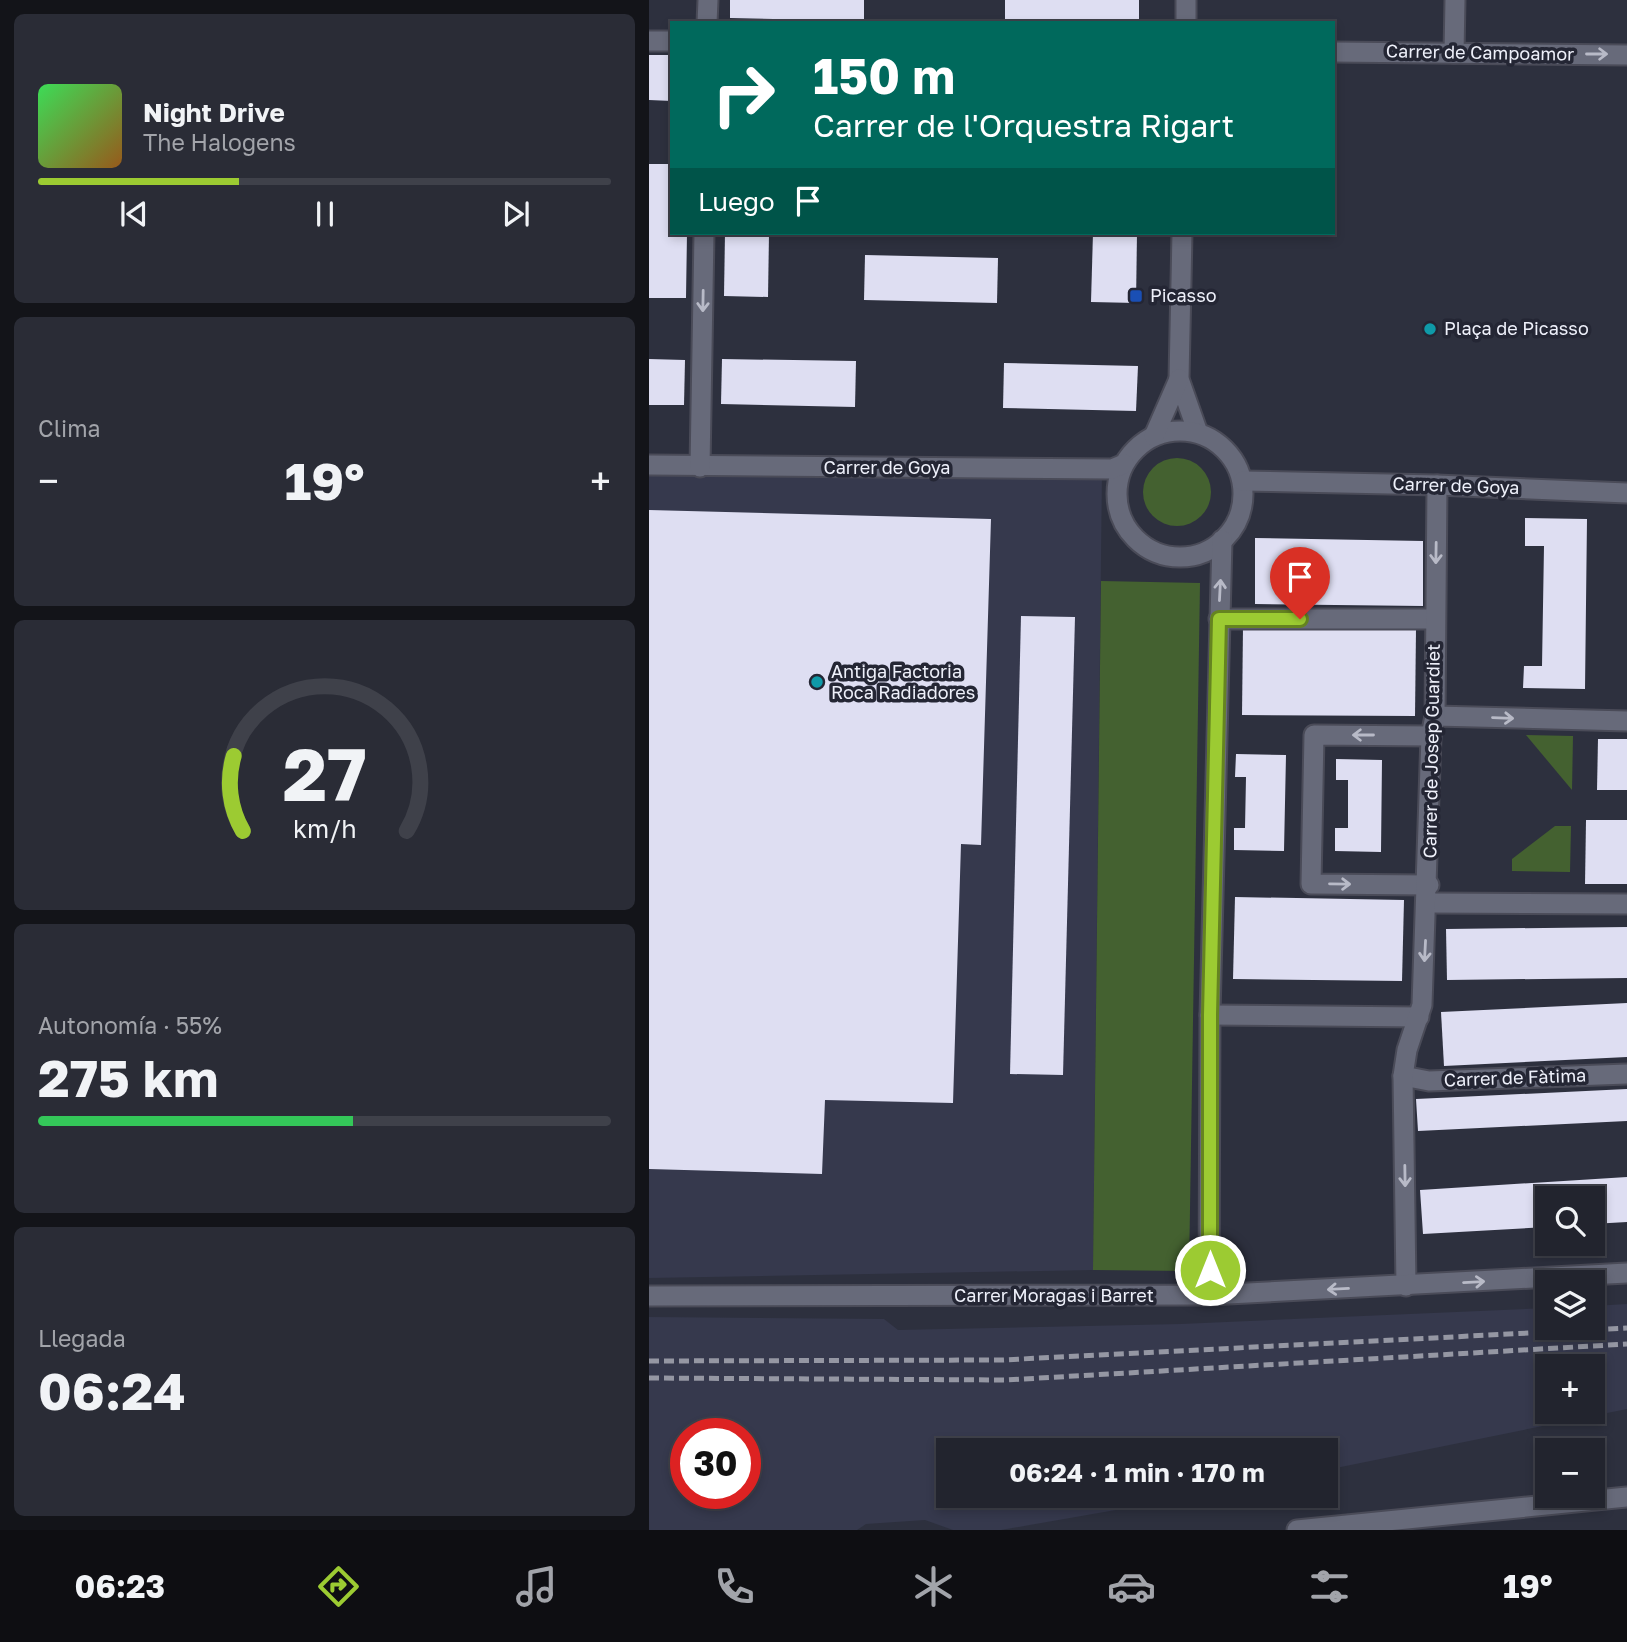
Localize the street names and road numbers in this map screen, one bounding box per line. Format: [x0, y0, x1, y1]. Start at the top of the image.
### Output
street label: Carrer de Campoamor [1386, 39, 1574, 65]
street label: Carrer de Goya [823, 456, 951, 478]
street label: Carrer de Goya [1392, 472, 1520, 498]
street label: Carrer de Josep Guardiet [1418, 643, 1444, 859]
street label: Carrer de Fàtima [1443, 1064, 1587, 1090]
street label: Carrer Moragas i Barret [954, 1284, 1154, 1306]

